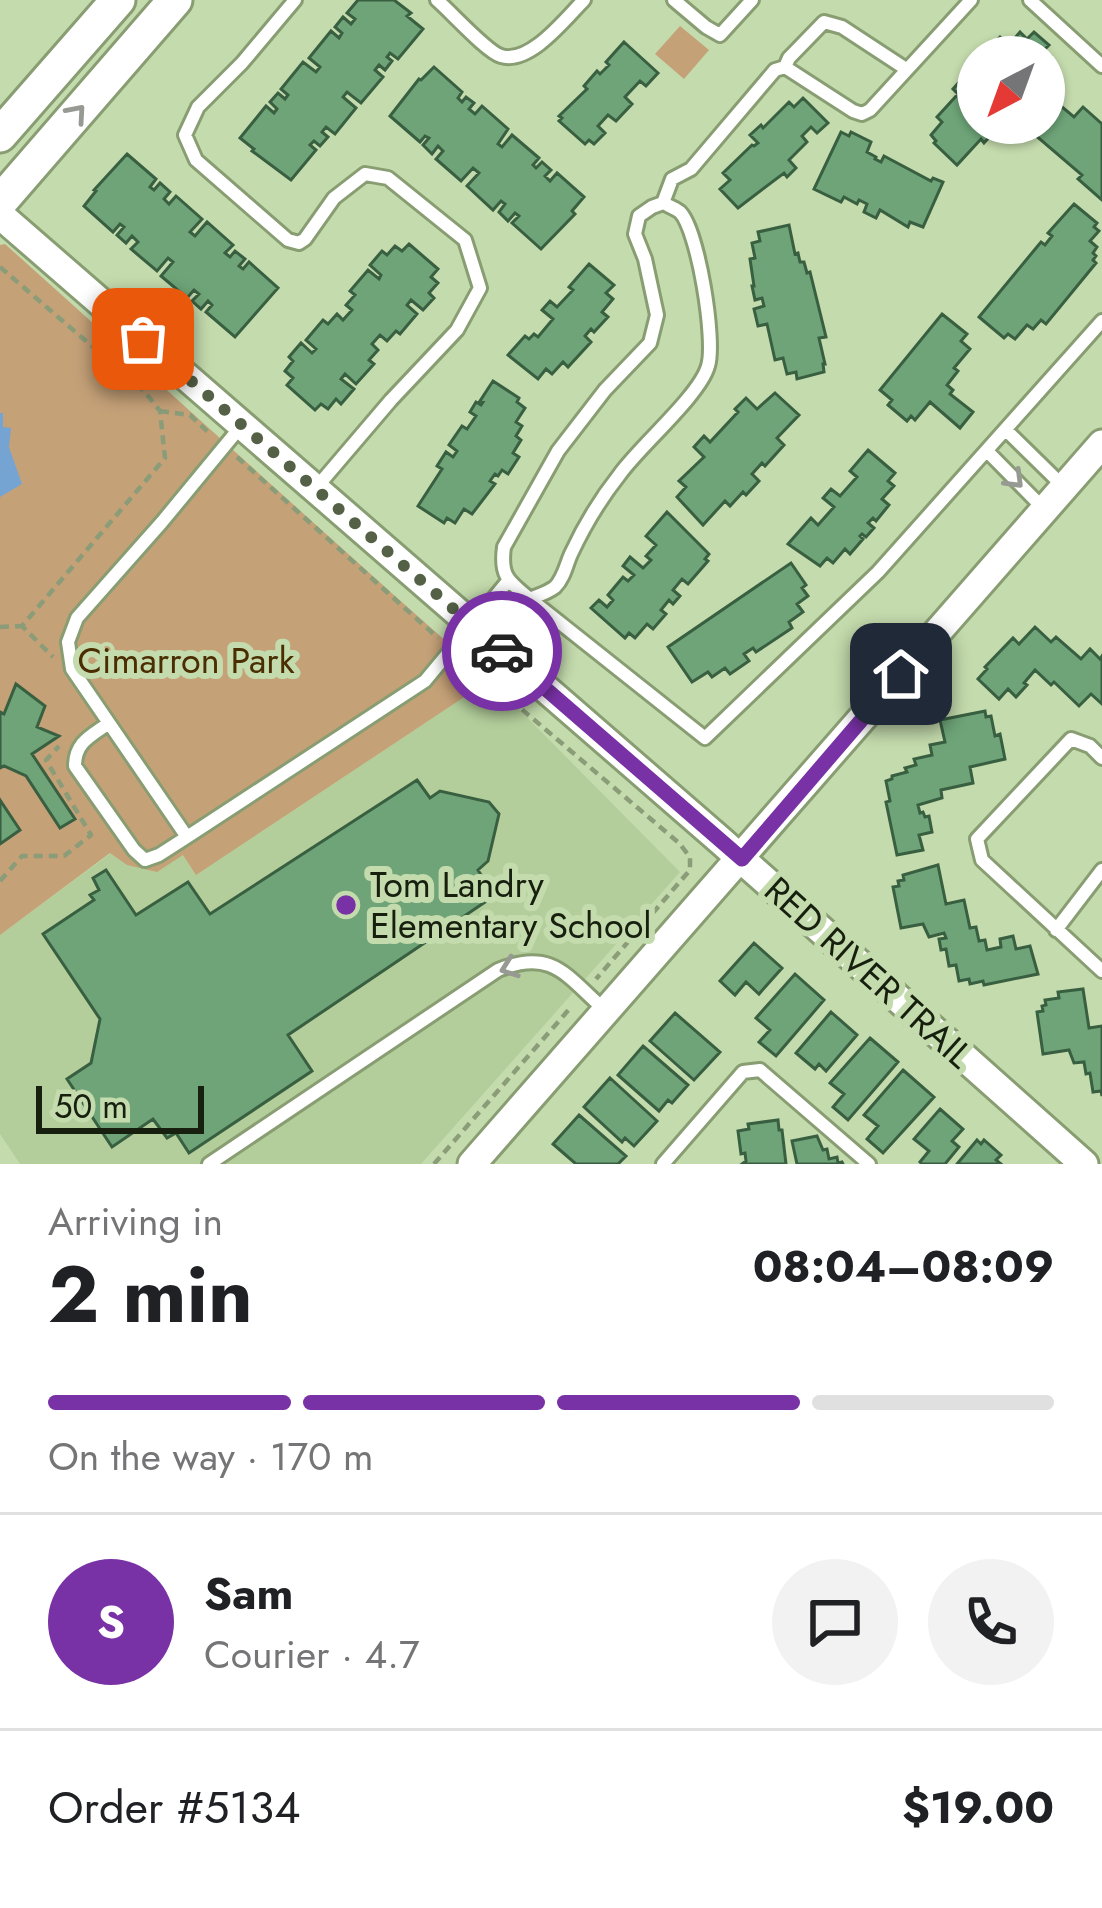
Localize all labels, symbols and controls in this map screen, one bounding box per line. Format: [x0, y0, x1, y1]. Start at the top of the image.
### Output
north arrow [957, 36, 1065, 144]
map controls [957, 36, 1065, 144]
one-way arrow [62, 105, 84, 127]
pin [92, 288, 194, 390]
icon: bag [110, 306, 176, 372]
one-way arrow [1001, 466, 1023, 488]
courier [442, 591, 562, 711]
icon: car [469, 618, 535, 684]
pin [850, 623, 952, 725]
park label: Cimarron Park [77, 634, 295, 686]
icon: home [868, 641, 934, 707]
place label: Tom Landry Elementary School [370, 858, 652, 951]
street label: RED RIVER TRAIL [753, 864, 985, 1080]
marker: Tom Landry Elementary School [333, 892, 359, 918]
one-way arrow [499, 954, 520, 978]
scale bar [36, 1080, 204, 1133]
text: 50 m [54, 1083, 128, 1130]
text: Arriving in [48, 1193, 223, 1250]
text: 08:04–08:09 [753, 1234, 1054, 1299]
text: 2 min [48, 1239, 253, 1351]
text: On the way · 170 m [48, 1428, 374, 1485]
button: chat [772, 1559, 898, 1685]
button: phone [928, 1559, 1054, 1685]
text: Sam [204, 1561, 293, 1626]
text: S [97, 1589, 125, 1654]
text: Courier · 4.7 [204, 1626, 419, 1683]
text: Order #5134 [48, 1775, 300, 1840]
text: $19.00 [902, 1775, 1054, 1840]

